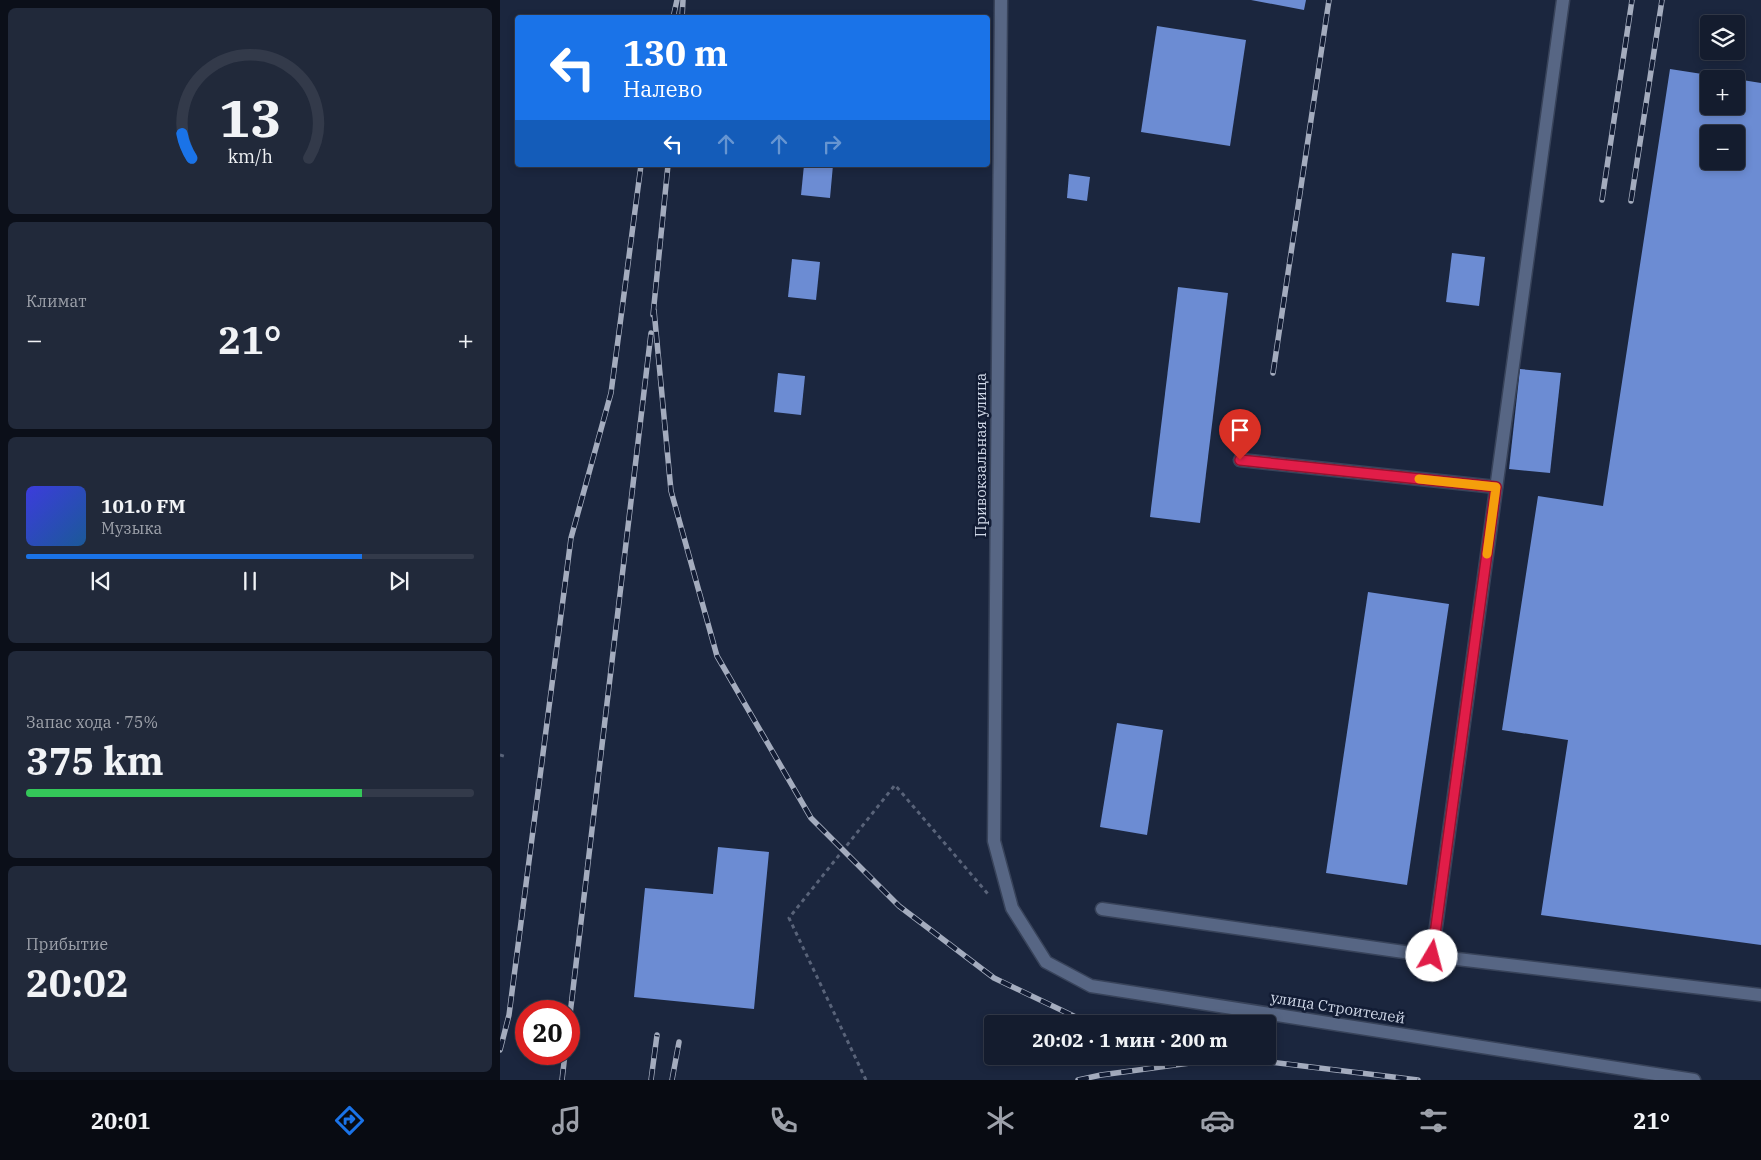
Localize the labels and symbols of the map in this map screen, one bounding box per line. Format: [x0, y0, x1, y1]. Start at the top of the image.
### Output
street label: Привокзальная улица [971, 373, 990, 537]
pin [1219, 409, 1261, 460]
position arrow [1405, 929, 1457, 981]
street label: улица Строителей [1269, 987, 1407, 1028]
speed limit sign: 20 [515, 1000, 580, 1065]

